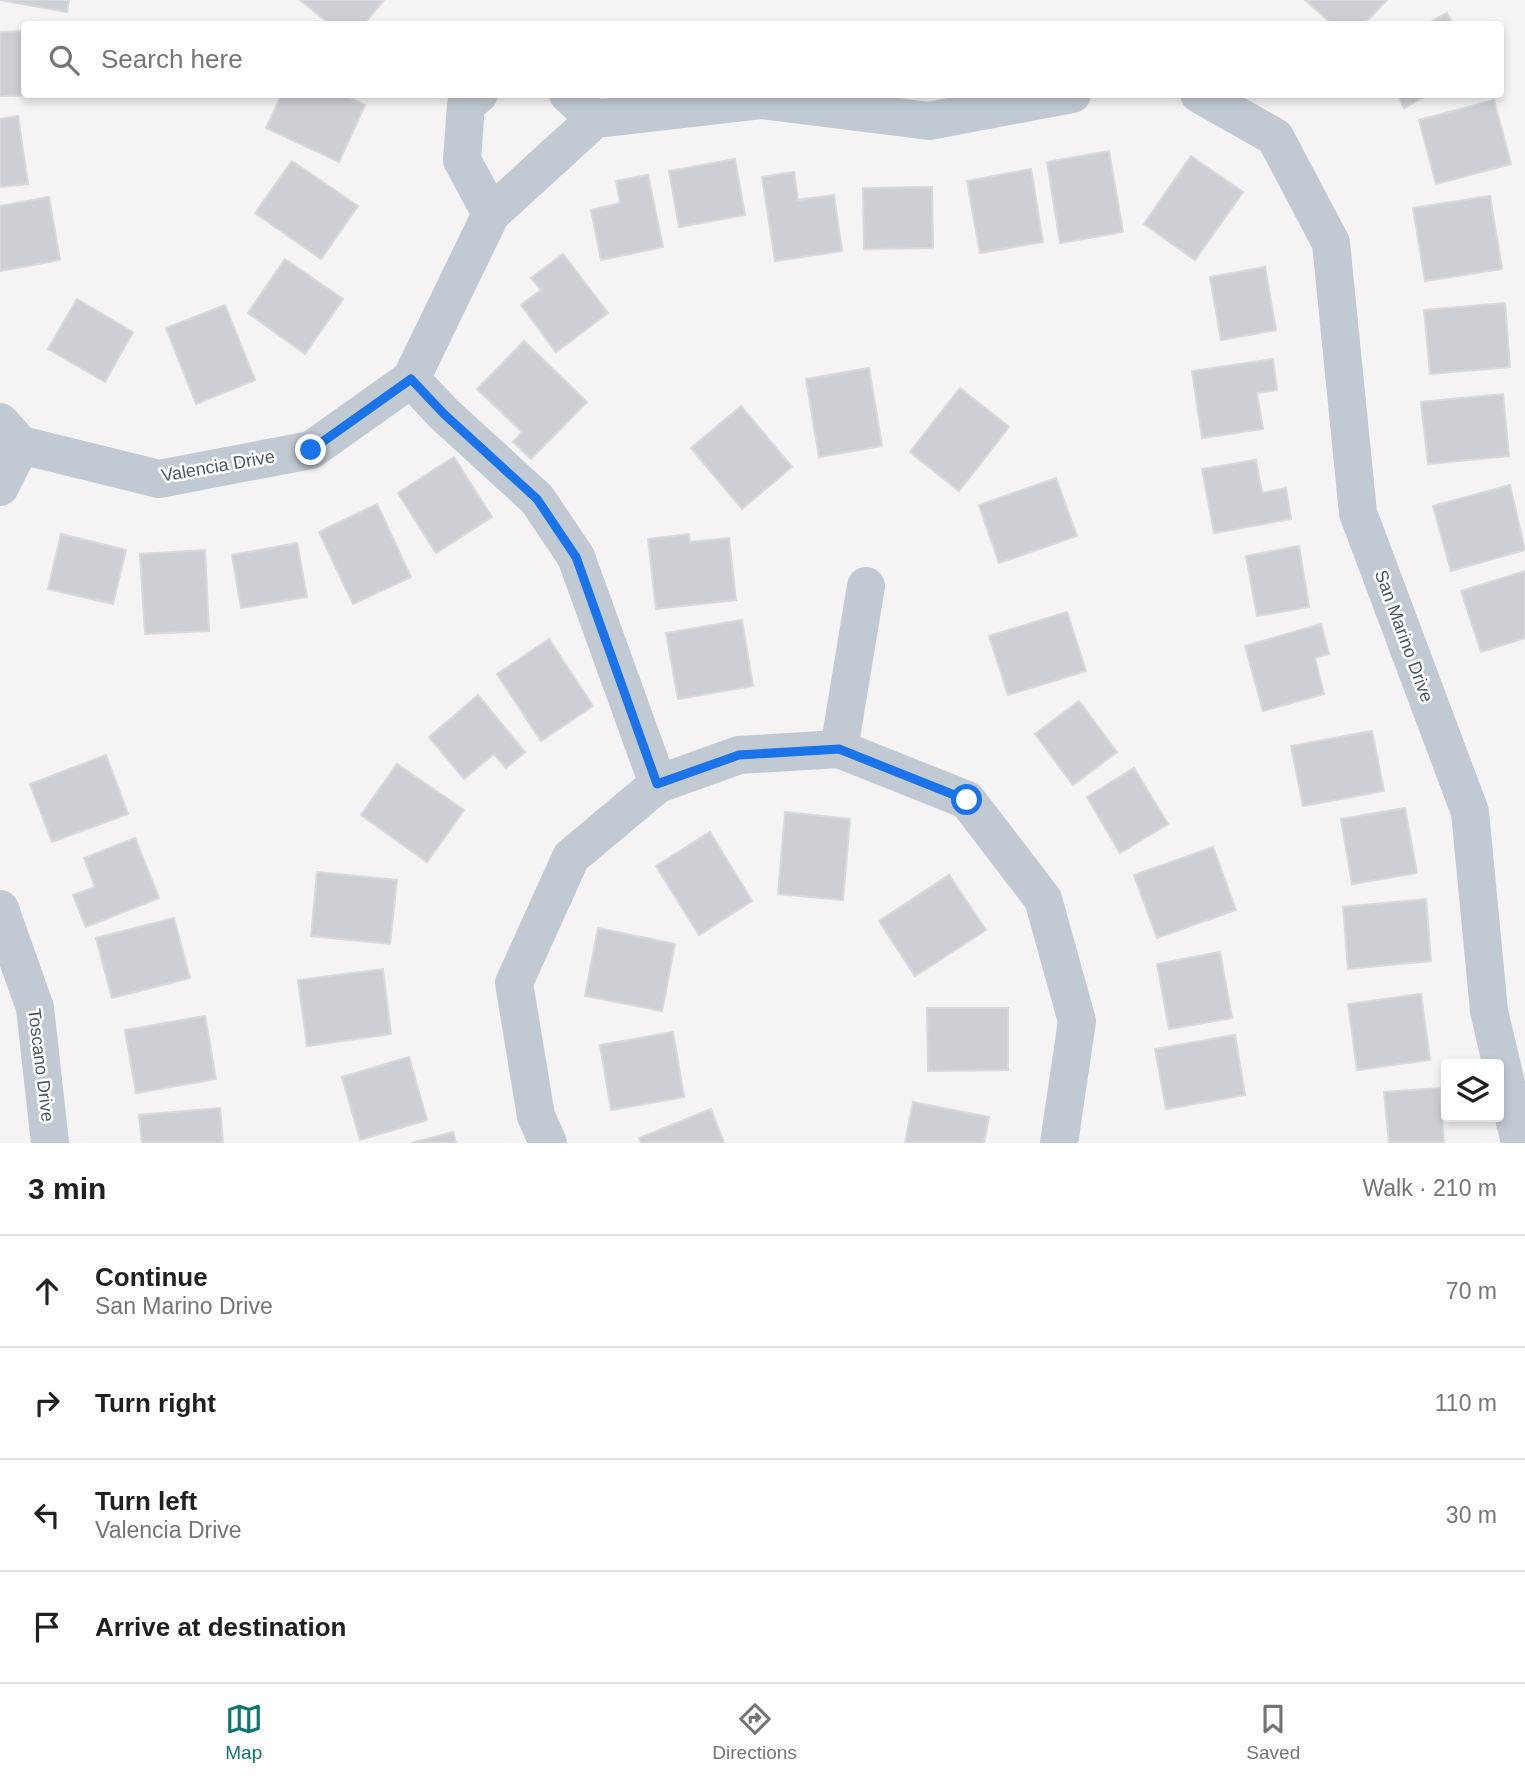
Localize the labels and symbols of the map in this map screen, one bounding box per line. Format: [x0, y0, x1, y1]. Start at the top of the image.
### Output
route end [295, 434, 326, 465]
street label: Valencia Drive [160, 446, 276, 486]
street label: San Marino Drive [1371, 567, 1437, 705]
route start [951, 784, 982, 815]
street label: Toscano Drive [24, 1007, 58, 1123]

